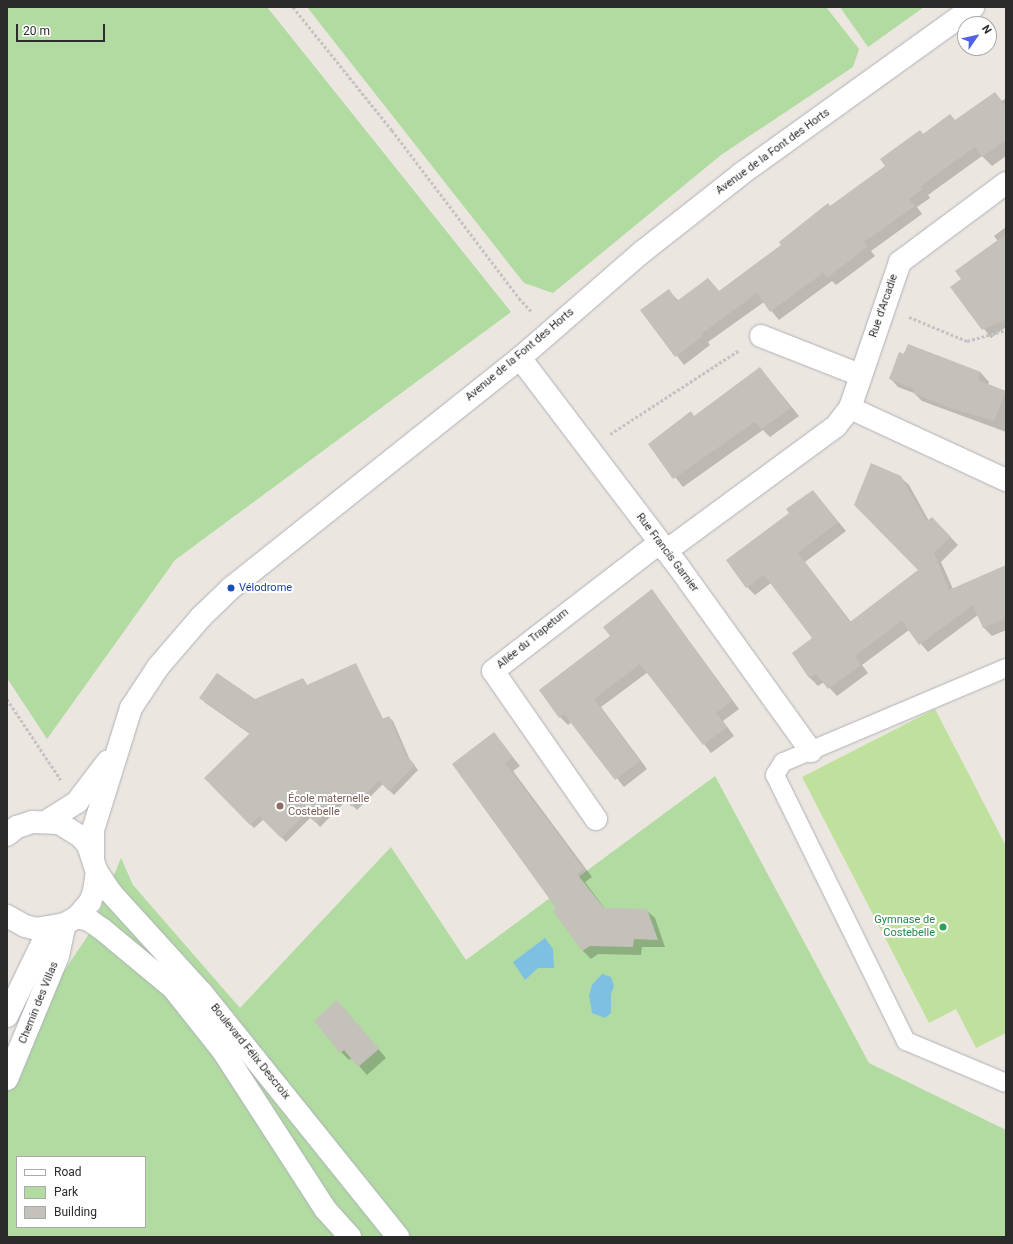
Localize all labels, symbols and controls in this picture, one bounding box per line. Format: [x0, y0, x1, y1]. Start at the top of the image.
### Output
scale bar [18, 16, 107, 42]
north arrow [957, 16, 997, 56]
text: N [979, 23, 994, 36]
text: 20 m [23, 24, 50, 38]
street label: Avenue de la Font des Horts [714, 106, 832, 198]
street label: Rue d'Arcadie [867, 273, 901, 339]
street label: Avenue de la Font des Horts [463, 306, 577, 404]
street label: Rue Francis Garnier [633, 511, 701, 595]
place label: Vélodrome [239, 581, 292, 595]
marker: Vélodrome [226, 583, 236, 593]
street label: Allée du Trapetum [494, 606, 572, 672]
place label: École maternelle Costebelle [288, 793, 369, 819]
marker: École maternelle Costebelle [275, 801, 285, 811]
place label: Gymnase de Costebelle [874, 914, 935, 940]
marker: Gymnase de Costebelle [938, 922, 948, 932]
street label: Chemin des Villas [17, 960, 61, 1046]
street label: Boulevard Félix Descroix [207, 1002, 293, 1102]
legend [16, 1156, 146, 1228]
text: Road [54, 1165, 82, 1179]
text: Park [54, 1185, 78, 1199]
text: Building [54, 1205, 97, 1219]

